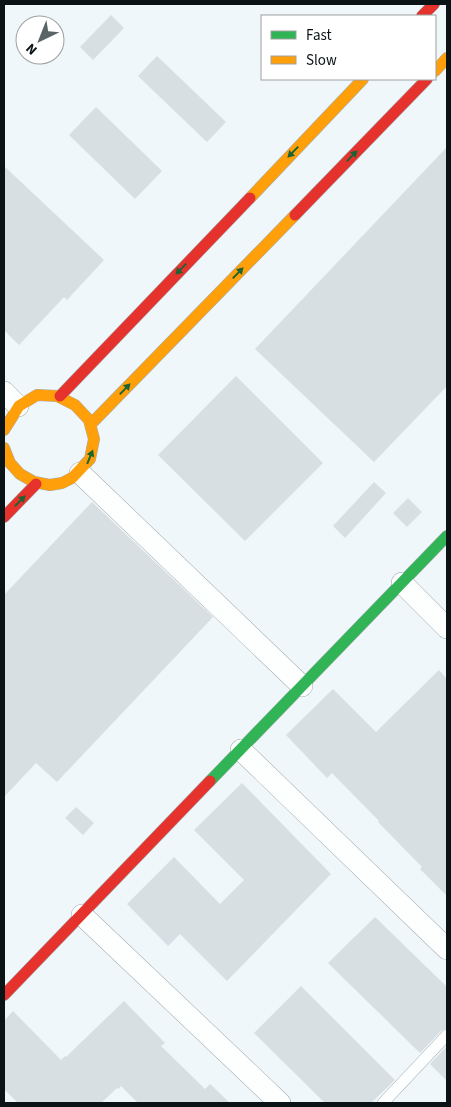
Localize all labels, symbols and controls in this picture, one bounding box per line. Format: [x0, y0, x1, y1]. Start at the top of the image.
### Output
north arrow [15, 15, 65, 65]
legend [261, 15, 436, 80]
text: Fast [306, 25, 332, 46]
text: N [22, 38, 42, 59]
text: Slow [306, 50, 337, 71]
one-way arrow [287, 146, 299, 158]
one-way arrow [346, 151, 358, 163]
one-way arrow [175, 263, 187, 275]
one-way arrow [232, 267, 244, 279]
one-way arrow [119, 384, 131, 396]
one-way arrow [86, 450, 94, 464]
one-way arrow [14, 495, 26, 507]

